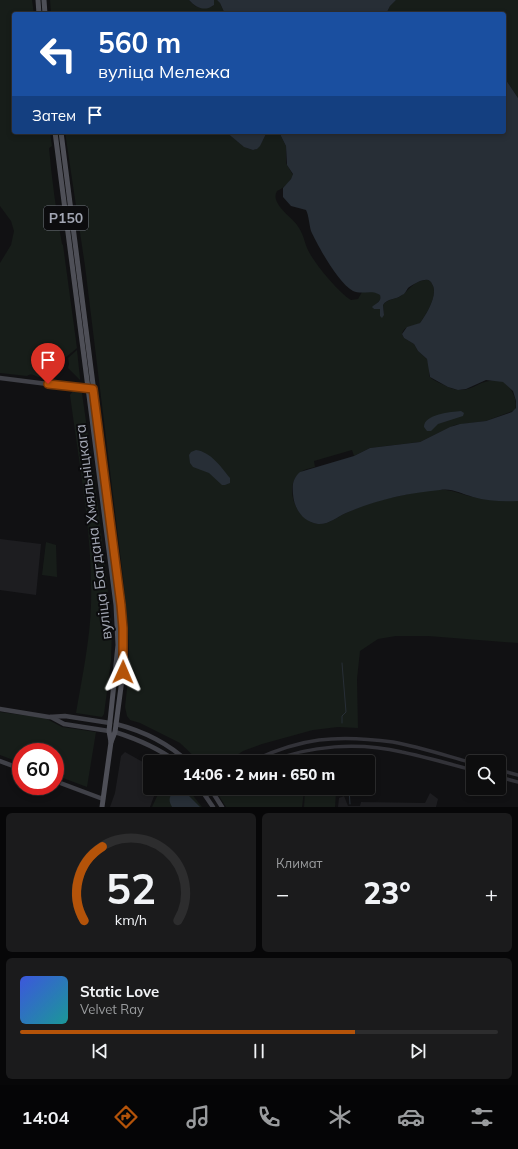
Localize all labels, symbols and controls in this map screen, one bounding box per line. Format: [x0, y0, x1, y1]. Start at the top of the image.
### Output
text: 560 m [98, 25, 181, 60]
icon: left [32, 28, 84, 80]
text: вуліца Мележа [98, 60, 230, 83]
icon: arrive [84, 104, 106, 126]
text: Затем [32, 106, 76, 125]
road number: Р150 [44, 206, 88, 230]
pin [31, 343, 65, 384]
icon: arrive [37, 349, 59, 371]
street label: вуліца Багдана Хмяльніцкага [70, 423, 116, 641]
position arrow [102, 651, 144, 693]
speed limit sign: 60 [12, 743, 64, 795]
map controls [466, 755, 506, 795]
button: search [466, 755, 506, 795]
text: 14:06 · 2 мин · 650 m [183, 765, 335, 784]
text: Климат [276, 855, 323, 871]
text: 52 [106, 861, 156, 913]
text: 23° [363, 874, 411, 912]
text: − [276, 880, 289, 908]
text: + [485, 880, 498, 908]
text: km/h [115, 910, 147, 928]
text: Static Love [80, 982, 159, 1001]
text: Velvet Ray [80, 1001, 144, 1017]
icon: previous [89, 1040, 111, 1062]
icon: pause [248, 1040, 270, 1062]
icon: next [407, 1040, 429, 1062]
icon: directions [112, 1103, 140, 1131]
icon: music [184, 1103, 212, 1131]
icon: phone [255, 1103, 283, 1131]
icon: climate [326, 1103, 354, 1131]
icon: car [397, 1103, 425, 1131]
icon: filters [468, 1103, 496, 1131]
text: 14:04 [22, 1106, 69, 1129]

